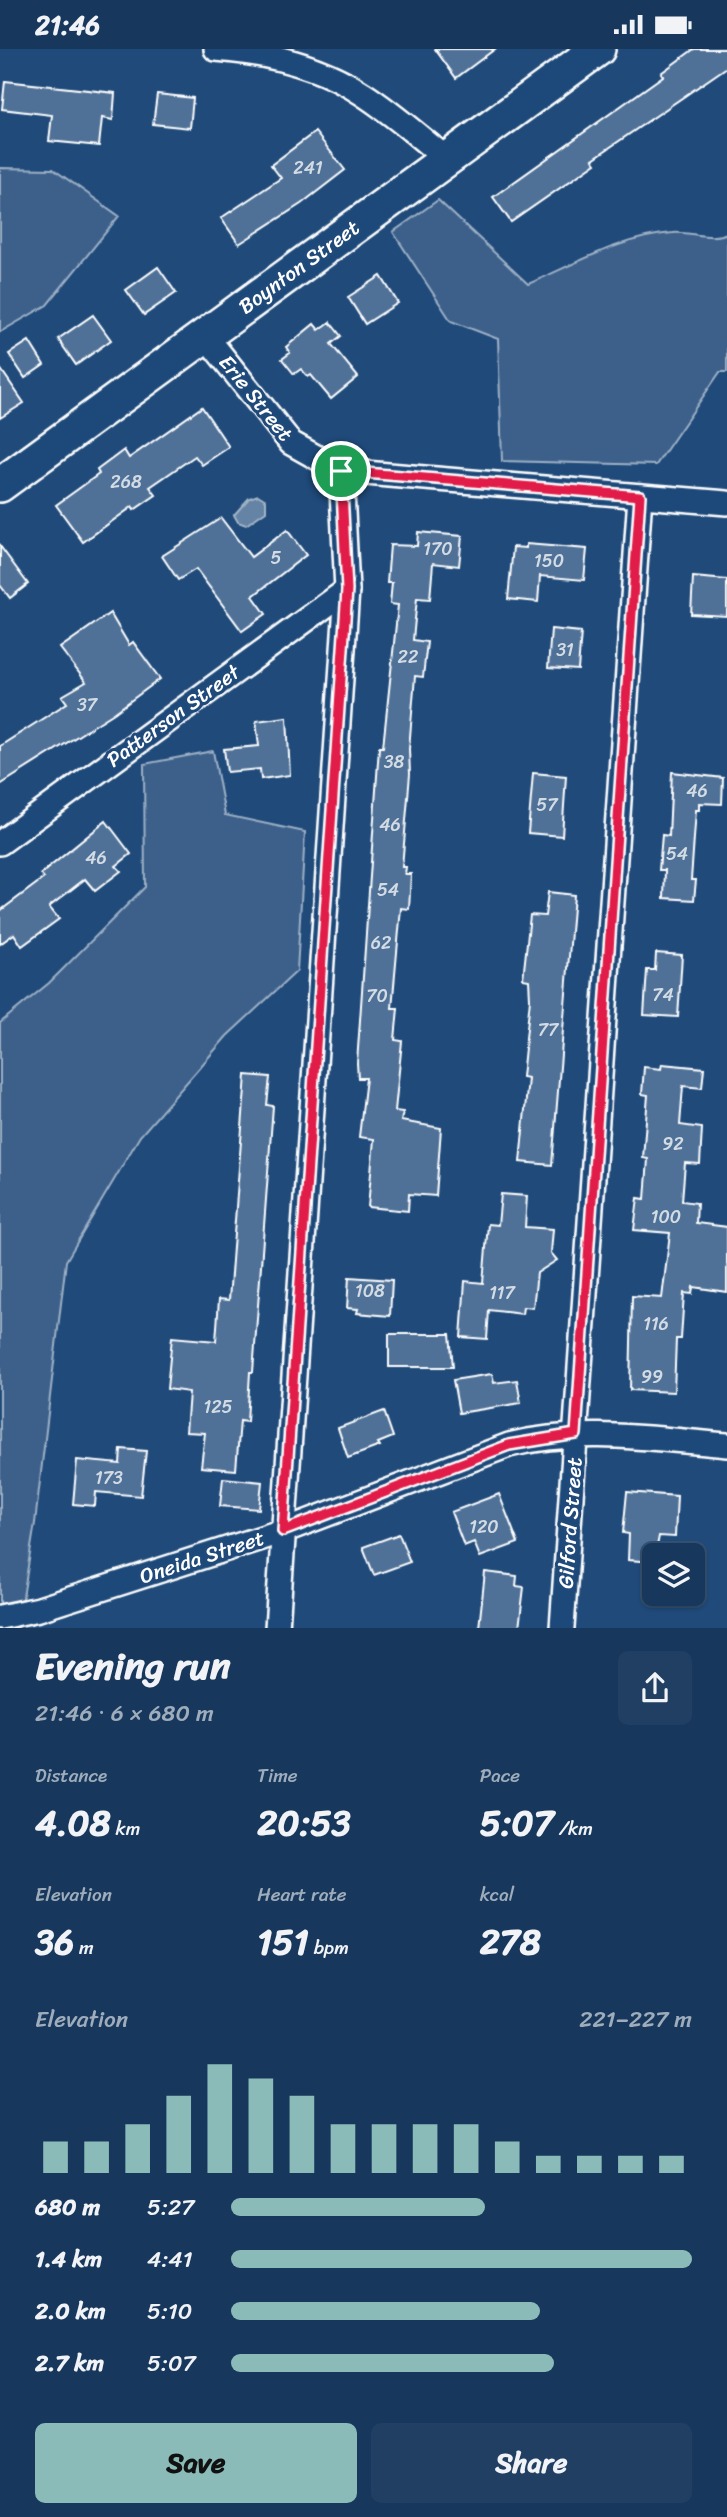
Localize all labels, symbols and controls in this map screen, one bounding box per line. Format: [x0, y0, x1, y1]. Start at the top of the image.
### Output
text: 21:46 [35, 2, 100, 48]
house number: 241 [293, 152, 323, 184]
street label: Boynton Street [230, 210, 368, 324]
street label: Erie Street [209, 346, 303, 450]
pin [311, 441, 371, 501]
icon: arrive [322, 452, 360, 490]
house number: 268 [110, 466, 142, 498]
house number: 170 [423, 533, 453, 565]
house number: 5 [271, 542, 282, 574]
house number: 150 [534, 545, 564, 577]
house number: 31 [556, 634, 574, 666]
house number: 22 [398, 641, 418, 673]
street label: Patterson Street [98, 653, 249, 778]
house number: 37 [77, 689, 99, 721]
house number: 38 [384, 746, 405, 778]
house number: 46 [686, 775, 708, 807]
house number: 57 [536, 789, 559, 821]
house number: 46 [379, 809, 401, 841]
house number: 54 [666, 838, 688, 870]
house number: 46 [85, 842, 107, 874]
house number: 54 [377, 874, 399, 906]
house number: 62 [371, 927, 391, 959]
house number: 74 [652, 979, 674, 1011]
house number: 70 [366, 980, 388, 1012]
house number: 77 [538, 1014, 560, 1046]
house number: 92 [662, 1128, 684, 1160]
house number: 100 [651, 1201, 681, 1233]
house number: 108 [355, 1275, 385, 1307]
house number: 117 [489, 1277, 517, 1309]
house number: 116 [643, 1308, 669, 1340]
house number: 99 [641, 1361, 663, 1393]
house number: 125 [203, 1391, 233, 1423]
street label: Gilford Street [546, 1456, 594, 1590]
house number: 173 [95, 1462, 123, 1494]
house number: 120 [469, 1511, 499, 1543]
street label: Oneida Street [134, 1519, 270, 1595]
map controls [642, 1543, 705, 1606]
button: layers [642, 1543, 705, 1606]
text: Evening run [35, 1633, 231, 1700]
button: share [618, 1651, 692, 1725]
text: 21:46 · 6 × 680 m [35, 1693, 214, 1734]
text: Distance [35, 1759, 107, 1792]
text: Time [257, 1759, 298, 1792]
text: Pace [480, 1759, 520, 1792]
text: 4.08 [35, 1792, 111, 1854]
text: 20:53 [257, 1792, 351, 1854]
text: 5:07 [480, 1792, 554, 1854]
text: km [111, 1812, 140, 1845]
text: /km [554, 1812, 593, 1845]
text: Elevation [35, 1878, 112, 1911]
text: Heart rate [257, 1878, 347, 1911]
text: kcal [480, 1878, 514, 1911]
text: 36 [35, 1911, 74, 1973]
text: 151 [257, 1911, 309, 1973]
text: 278 [480, 1911, 541, 1973]
text: m [74, 1931, 94, 1964]
text: bpm [309, 1931, 349, 1964]
text: Elevation [35, 1999, 128, 2040]
text: 221–227 m [579, 1999, 692, 2040]
text: 680 m [35, 2187, 100, 2228]
text: 5:27 [147, 2187, 194, 2228]
text: 1.4 km [35, 2239, 102, 2280]
text: 4:41 [147, 2239, 193, 2280]
text: 2.0 km [35, 2291, 106, 2332]
text: 5:10 [147, 2291, 192, 2332]
text: 2.7 km [35, 2343, 104, 2384]
text: 5:07 [147, 2343, 196, 2384]
button: Save [35, 2423, 357, 2503]
button: Share [371, 2423, 692, 2503]

